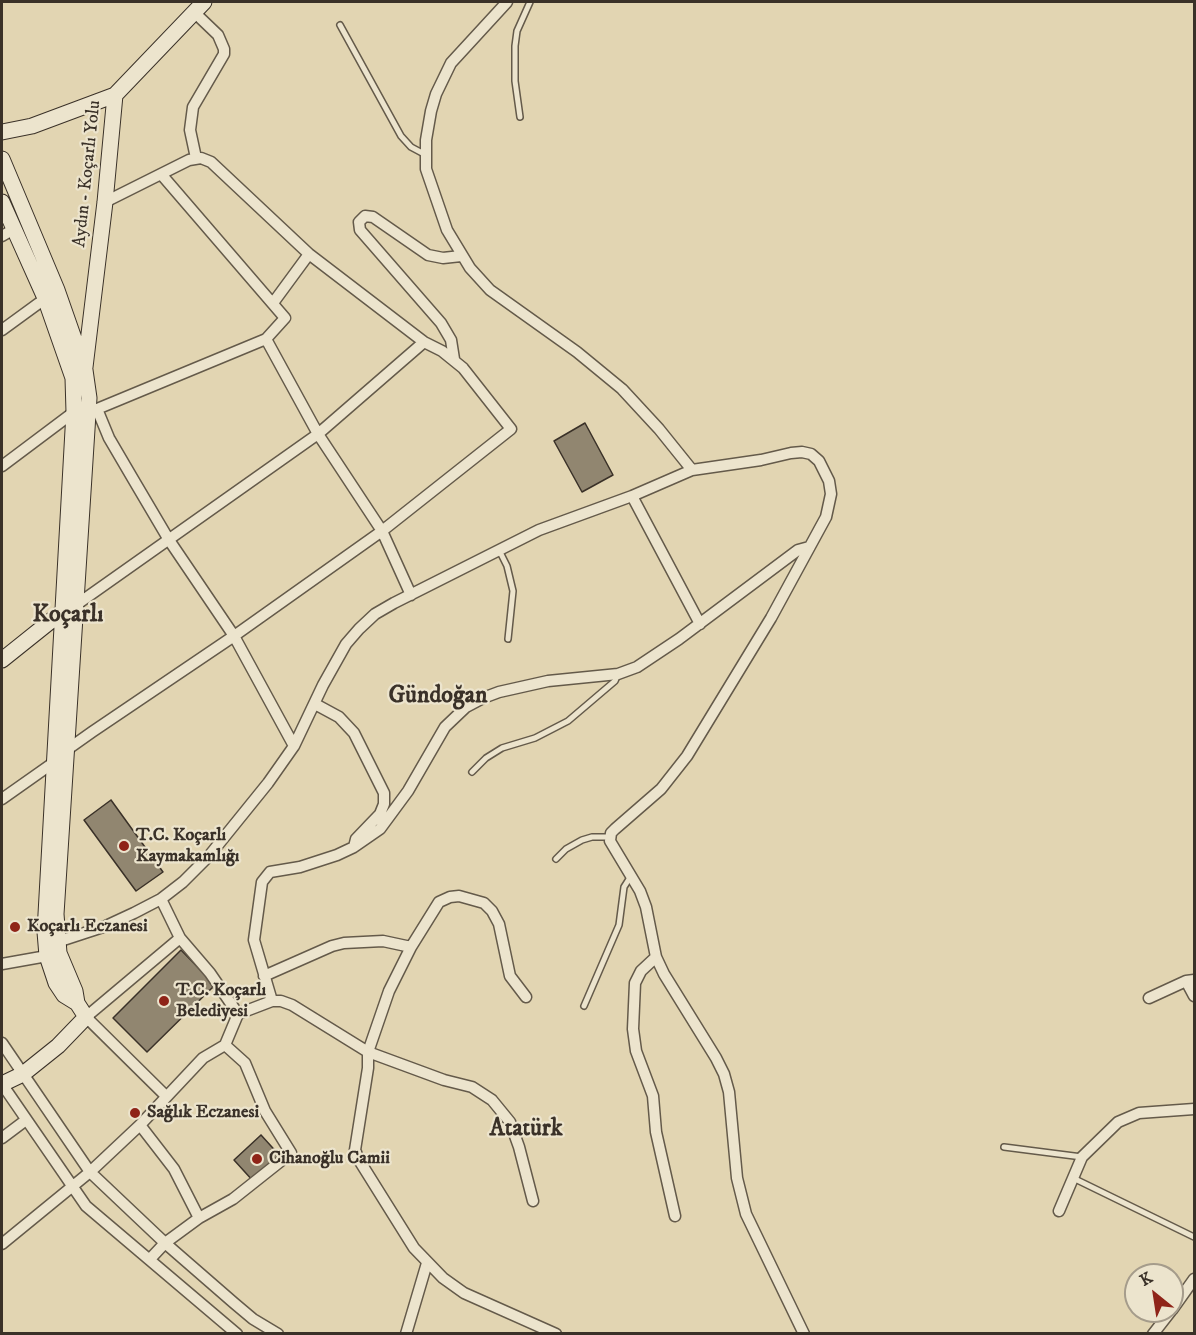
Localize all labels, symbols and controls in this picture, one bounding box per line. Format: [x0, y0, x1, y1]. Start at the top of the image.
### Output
street label: Aydın - Koçarlı Yolu [70, 99, 106, 249]
district label: Koçarlı [32, 602, 104, 630]
district label: Gündoğan [389, 683, 487, 711]
place label: T.C. Koçarlı Kaymakamlığı [136, 825, 239, 868]
marker: T.C. Koçarlı Kaymakamlığı [117, 839, 131, 853]
place label: Koçarlı Eczanesi [27, 916, 148, 938]
marker: Koçarlı Eczanesi [8, 920, 22, 934]
place label: T.C. Koçarlı Belediyesi [176, 980, 266, 1022]
marker: T.C. Koçarlı Belediyesi [157, 994, 171, 1008]
place label: Sağlık Eczanesi [147, 1102, 259, 1124]
marker: Sağlık Eczanesi [128, 1106, 142, 1120]
district label: Atatürk [489, 1116, 563, 1144]
place label: Cihanoğlu Camii [269, 1148, 390, 1170]
marker: Cihanoğlu Camii [250, 1152, 264, 1166]
north arrow [1124, 1263, 1184, 1323]
text: K [1136, 1268, 1156, 1291]

